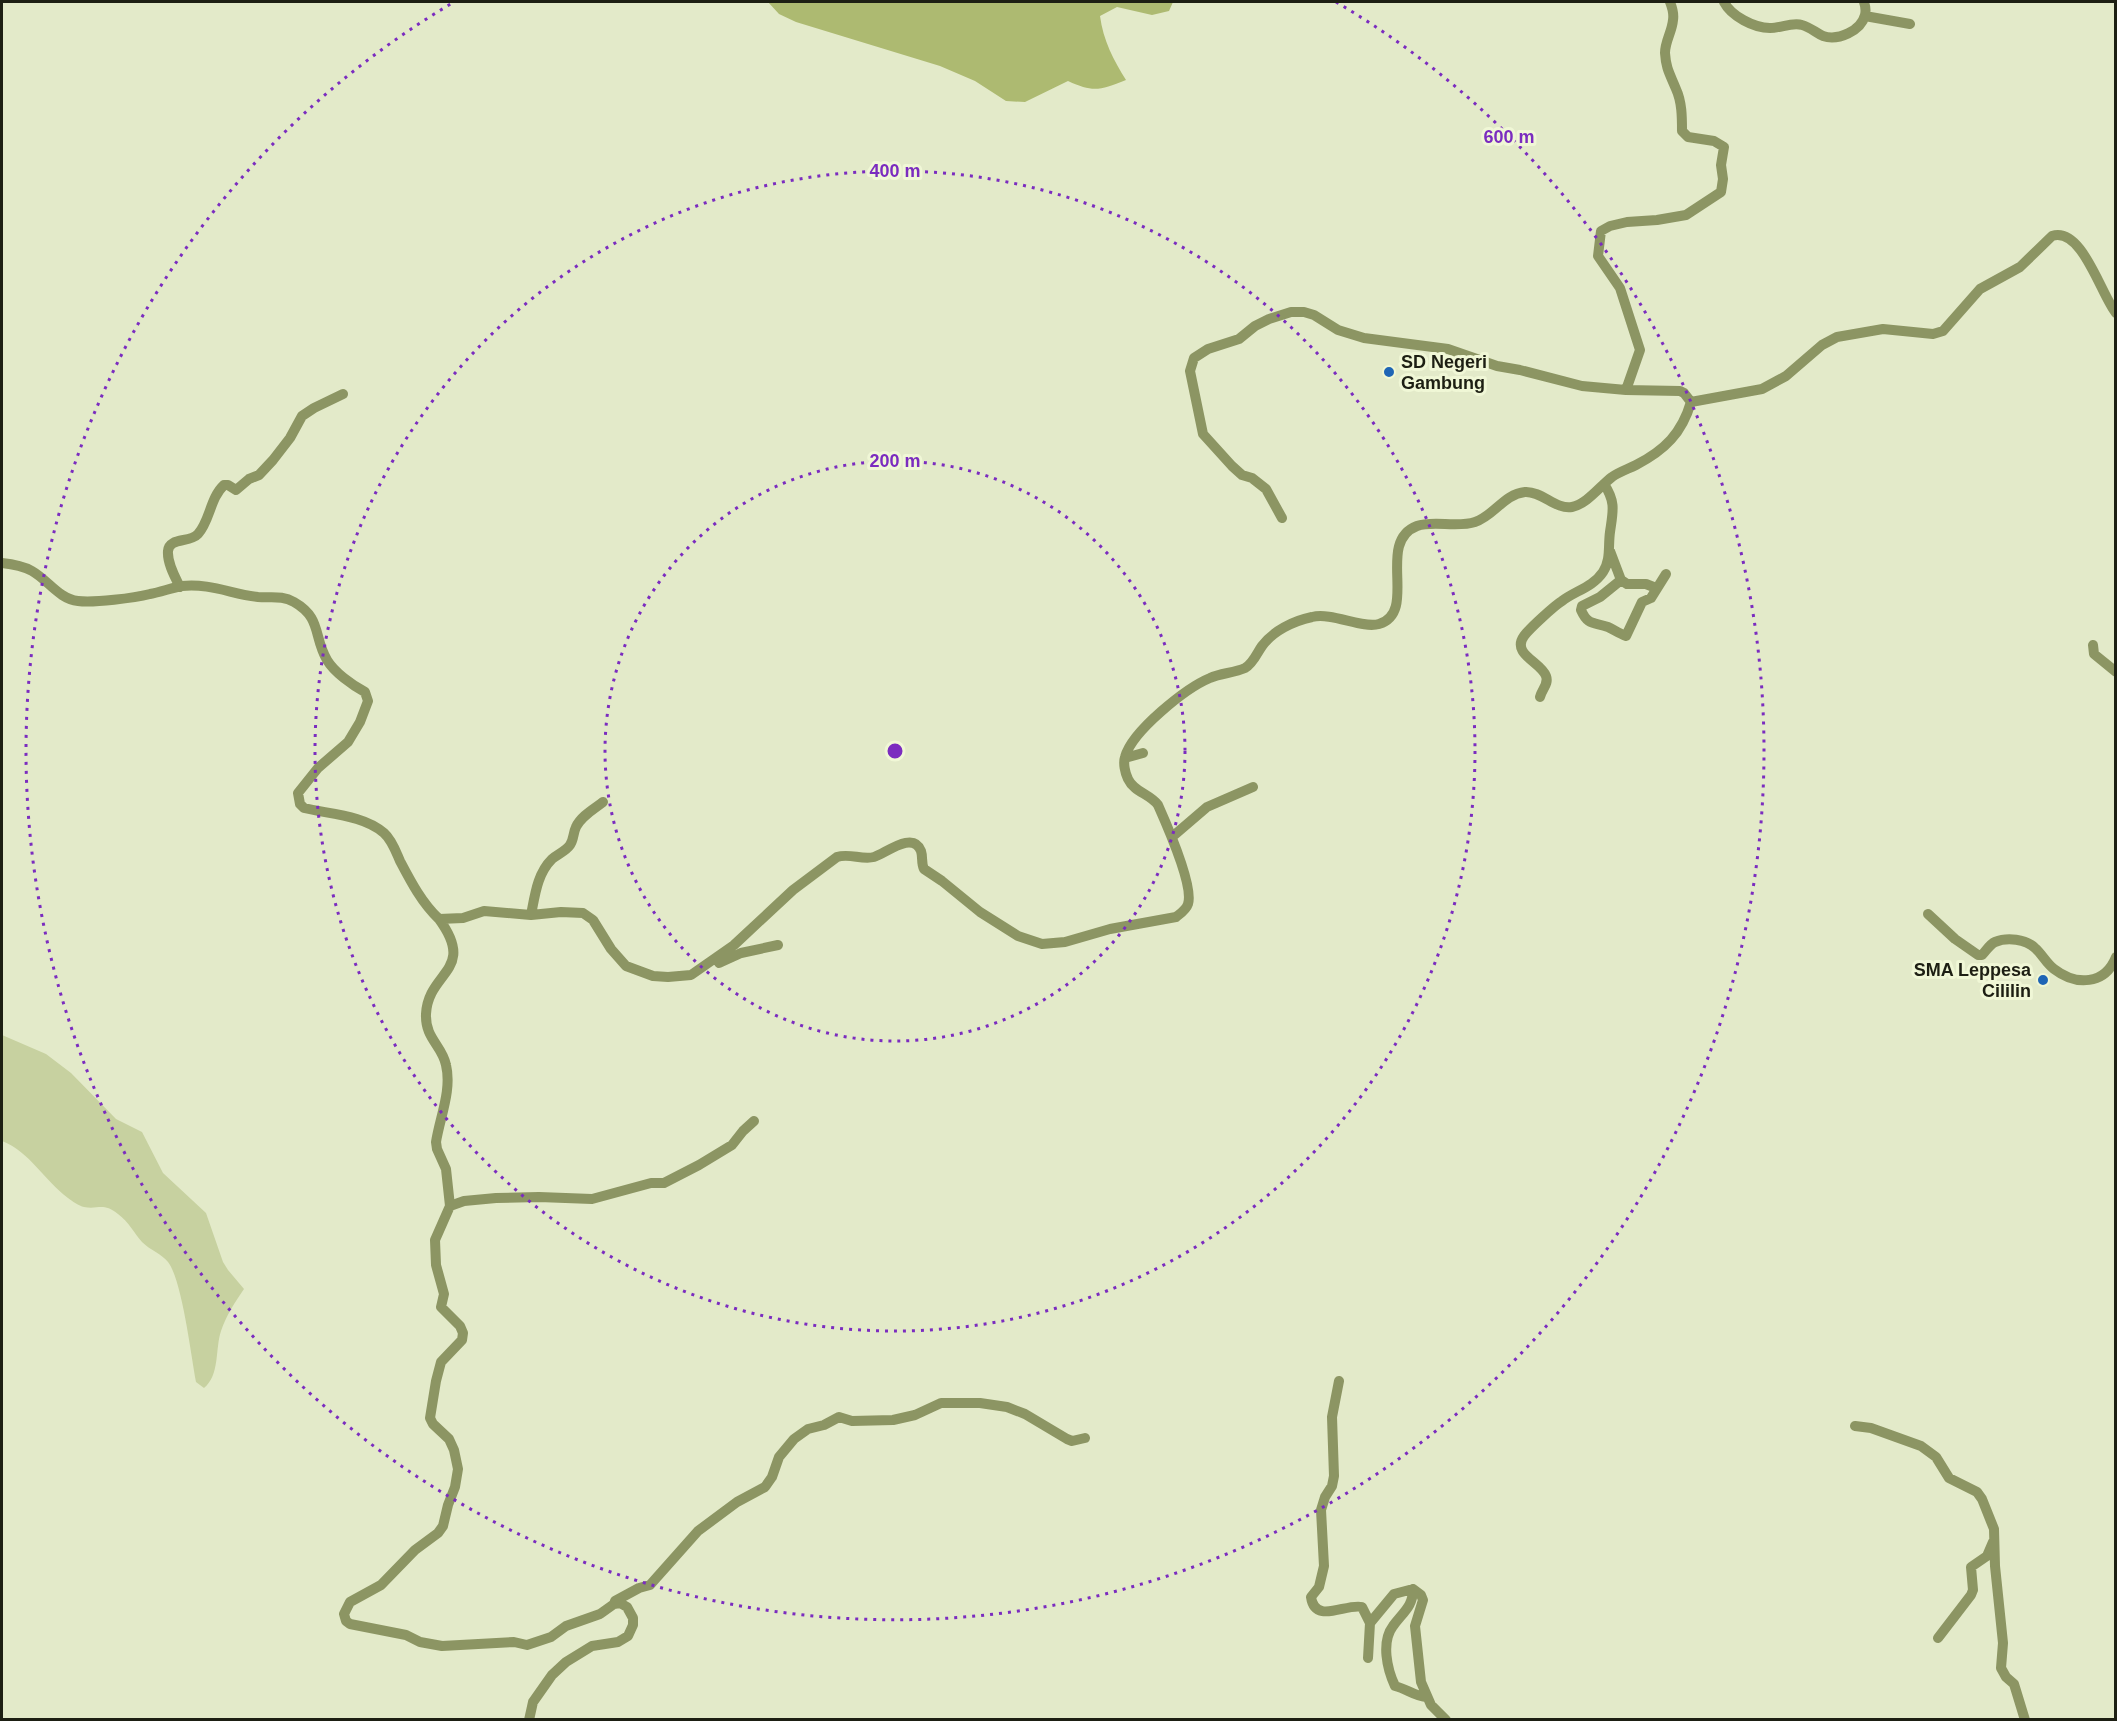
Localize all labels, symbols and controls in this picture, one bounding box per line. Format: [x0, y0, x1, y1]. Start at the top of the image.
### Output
text: 600 m [1483, 127, 1535, 147]
text: 400 m [869, 161, 921, 181]
place label: SD Negeri Gambung [1401, 352, 1487, 393]
marker: SD Negeri Gambung [1382, 365, 1396, 379]
text: 200 m [869, 451, 921, 471]
centre of rings [885, 741, 905, 761]
place label: SMA Leppesa Cililin [1914, 960, 2032, 1001]
marker: SMA Leppesa Cililin [2036, 973, 2050, 987]

